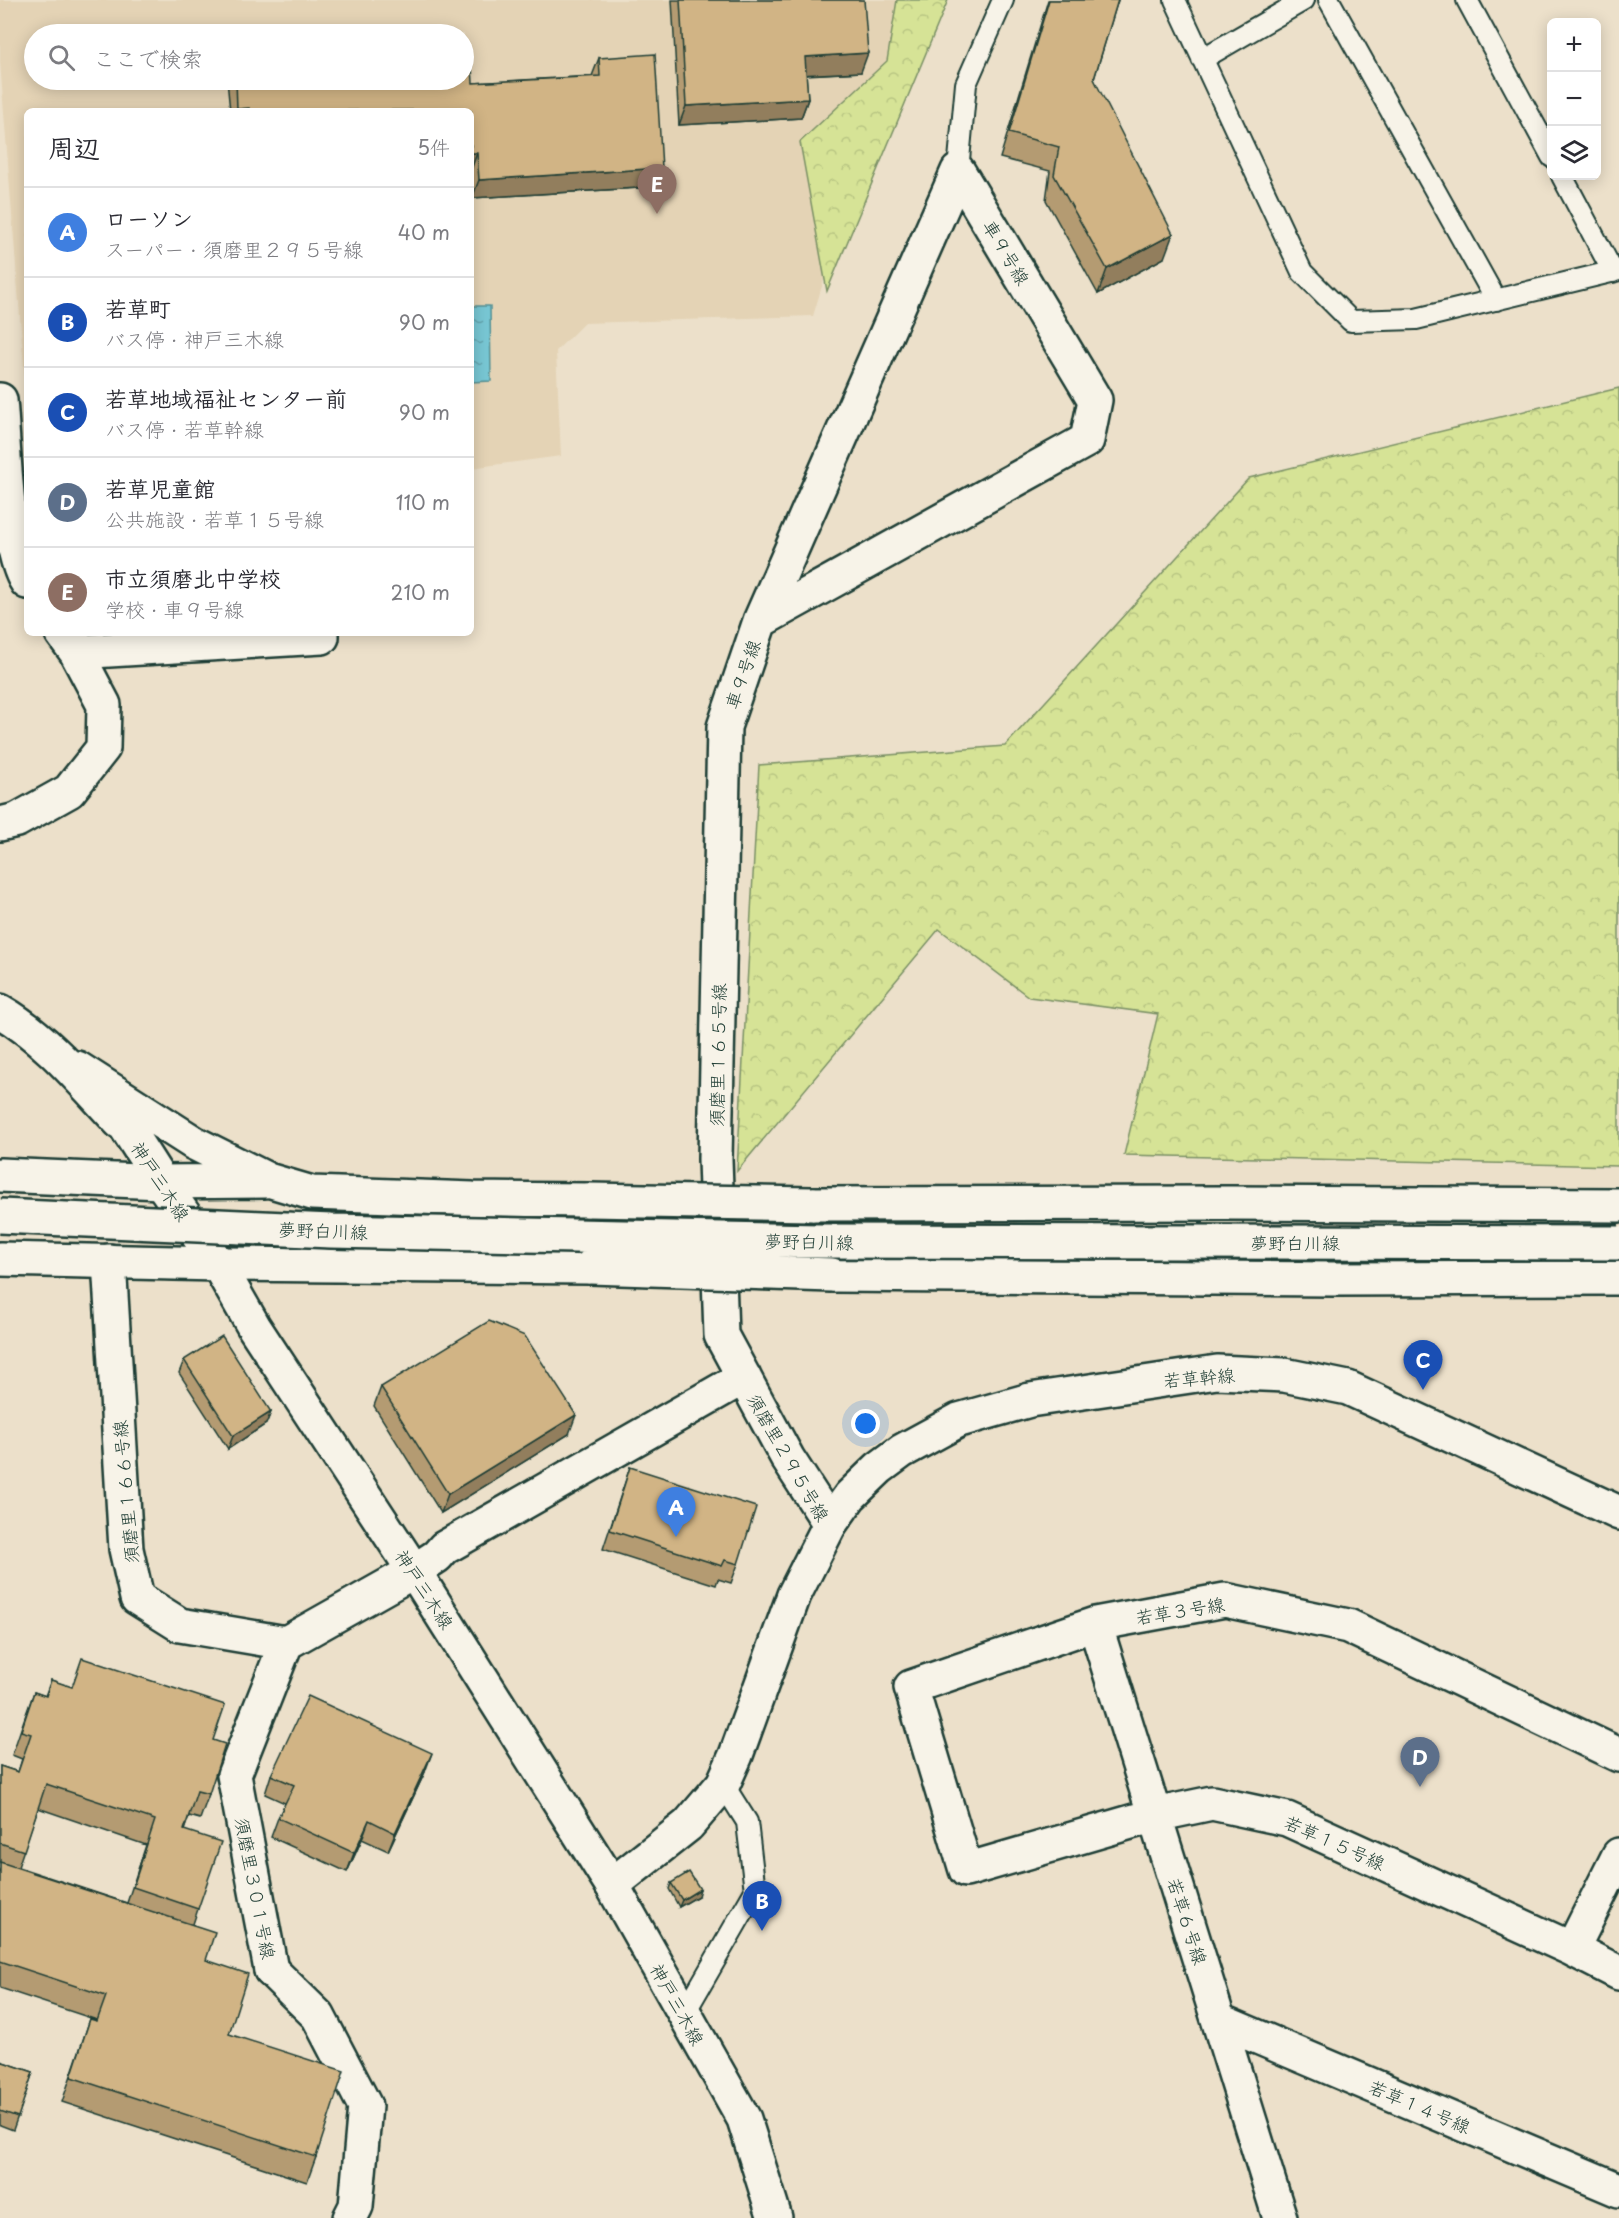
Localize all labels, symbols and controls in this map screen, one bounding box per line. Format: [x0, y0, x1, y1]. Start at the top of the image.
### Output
map controls [1547, 18, 1601, 180]
button: + [1547, 18, 1601, 72]
search box [24, 24, 474, 90]
icon: search [45, 41, 78, 74]
text: ここで検索 [93, 41, 203, 74]
button: − [1547, 72, 1601, 126]
button: layers [1547, 126, 1601, 180]
text: 周辺 [48, 128, 100, 167]
text: 5件 [417, 132, 450, 162]
pin: E [638, 164, 676, 214]
text: ローソン [105, 201, 193, 234]
street label: 車９号線 [977, 214, 1037, 290]
text: A [60, 217, 75, 247]
text: 40 m [398, 217, 450, 247]
text: スーパー · 須磨里２９５号線 [105, 234, 363, 264]
text: 若草町 [105, 291, 171, 324]
text: B [61, 307, 74, 337]
text: 90 m [399, 307, 450, 337]
text: バス停 · 神戸三木線 [105, 324, 284, 354]
text: 若草地域福祉センター前 [105, 381, 347, 414]
text: C [60, 397, 75, 427]
text: 90 m [399, 397, 450, 427]
text: バス停 · 若草幹線 [105, 414, 264, 444]
text: 若草児童館 [105, 471, 215, 504]
text: D [60, 487, 75, 517]
text: 110 m [396, 487, 450, 517]
text: 公共施設 · 若草１５号線 [105, 504, 324, 534]
text: 市立須磨北中学校 [105, 561, 281, 594]
text: E [61, 577, 74, 607]
text: 210 m [391, 577, 450, 607]
text: 学校 · 車９号線 [105, 594, 244, 624]
street label: 車９号線 [718, 636, 766, 712]
street label: 須磨里１６５号線 [702, 983, 732, 1127]
street label: 神戸三木線 [125, 1136, 197, 1226]
street label: 夢野白川線 [278, 1215, 368, 1245]
street label: 夢野白川線 [764, 1227, 854, 1255]
street label: 夢野白川線 [1250, 1229, 1340, 1256]
pin: C [1404, 1340, 1442, 1390]
street label: 若草幹線 [1162, 1360, 1236, 1394]
street label: 須磨里２９５号線 [741, 1388, 837, 1526]
your location [851, 1409, 880, 1438]
street label: 須磨里１６６号線 [105, 1419, 145, 1565]
pin: A [656, 1488, 696, 1537]
street label: 神戸三木線 [389, 1544, 461, 1634]
street label: 若草３号線 [1133, 1590, 1227, 1630]
pin: D [1400, 1738, 1440, 1787]
street label: 若草１５号線 [1280, 1808, 1390, 1876]
street label: 須磨里３０１号線 [229, 1815, 283, 1961]
street label: 若草６号線 [1161, 1874, 1215, 1968]
pin: B [742, 1882, 782, 1931]
street label: 神戸三木線 [644, 1958, 712, 2050]
street label: 若草１４号線 [1365, 2072, 1475, 2140]

